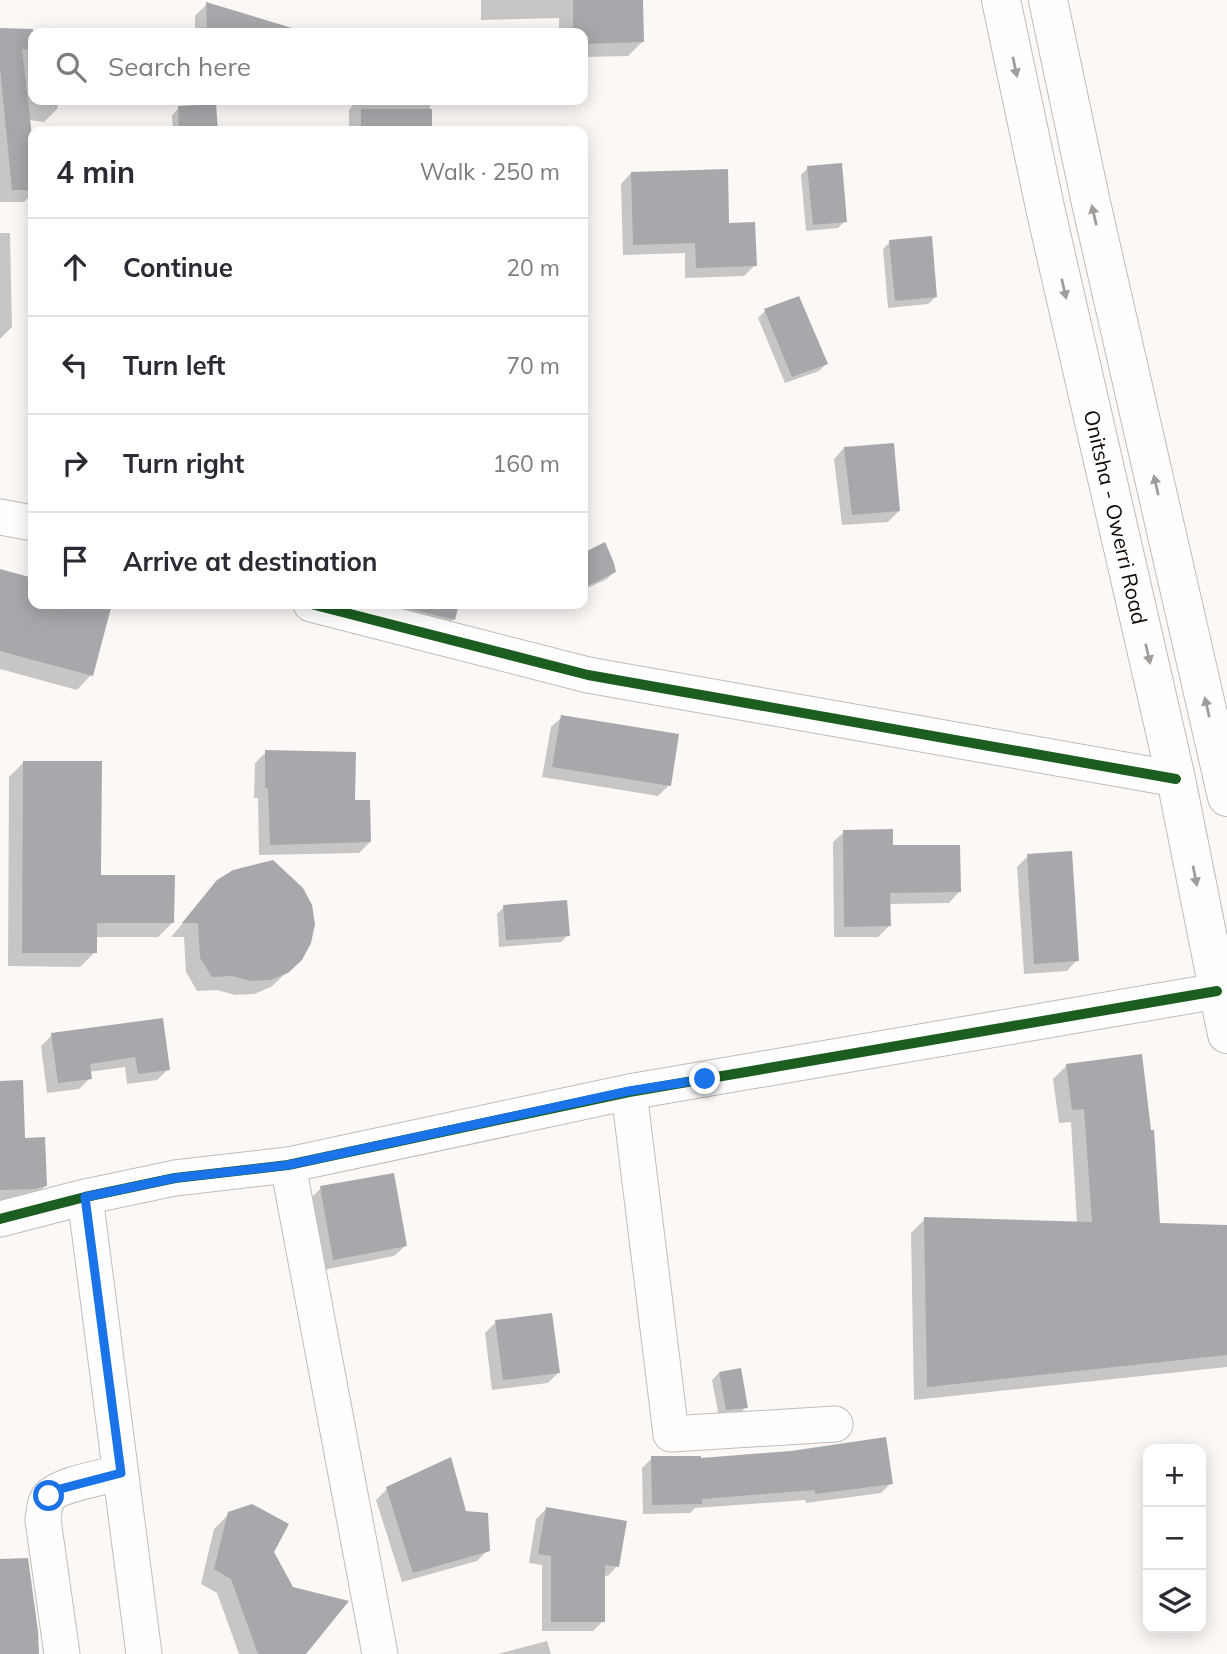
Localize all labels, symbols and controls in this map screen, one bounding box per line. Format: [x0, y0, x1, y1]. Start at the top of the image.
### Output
search box [28, 28, 588, 105]
icon: search [52, 48, 90, 86]
text: Search here [108, 50, 251, 83]
one-way arrow [1010, 56, 1021, 78]
text: 4 min [56, 153, 135, 191]
text: Walk · 250 m [420, 157, 560, 186]
one-way arrow [1088, 204, 1099, 226]
icon: ahead [56, 248, 94, 286]
text: Continue [123, 251, 233, 284]
text: 20 m [506, 253, 560, 282]
one-way arrow [1058, 278, 1069, 300]
icon: left [56, 346, 94, 384]
text: Turn left [123, 349, 225, 382]
text: 70 m [506, 351, 560, 380]
street label: Onitsha - Owerri Road [1079, 407, 1153, 627]
icon: right [56, 444, 94, 482]
text: Turn right [123, 447, 244, 480]
text: 160 m [492, 449, 560, 478]
one-way arrow [1151, 474, 1162, 496]
icon: arrive [56, 542, 94, 580]
text: Arrive at destination [123, 545, 378, 578]
one-way arrow [1142, 643, 1153, 665]
one-way arrow [1202, 696, 1213, 718]
one-way arrow [1190, 865, 1201, 887]
route end [689, 1063, 720, 1094]
map controls [1143, 1444, 1206, 1633]
button: + [1143, 1444, 1206, 1507]
route start [33, 1480, 64, 1511]
button: − [1143, 1507, 1206, 1570]
button: layers [1143, 1570, 1206, 1633]

